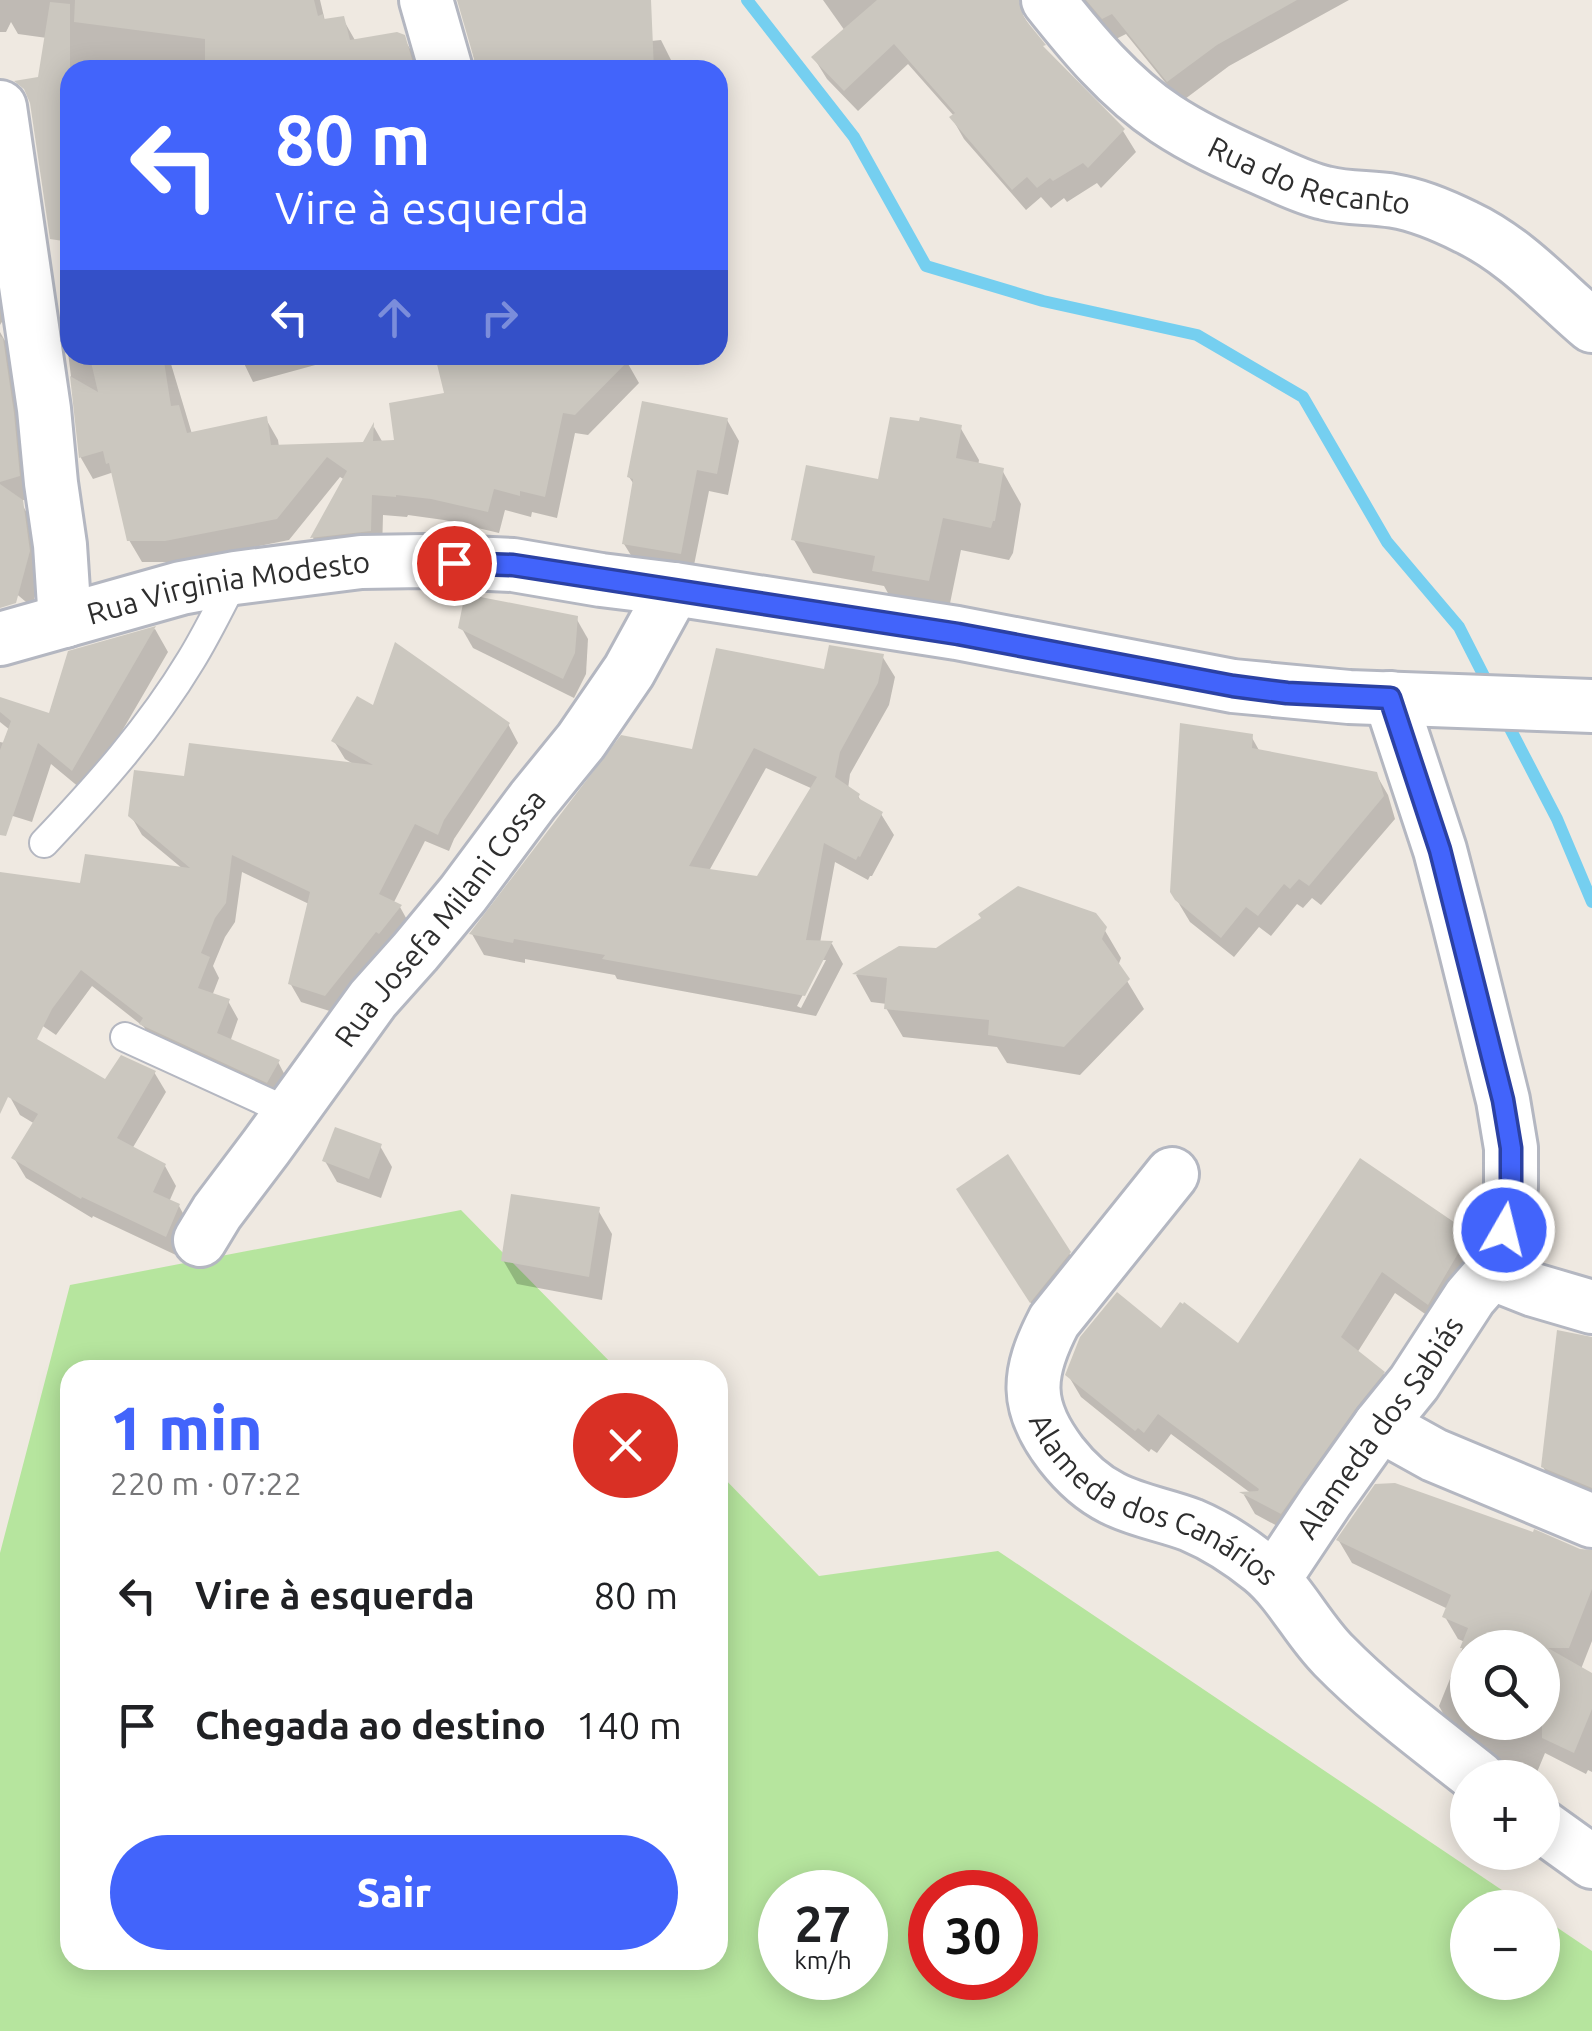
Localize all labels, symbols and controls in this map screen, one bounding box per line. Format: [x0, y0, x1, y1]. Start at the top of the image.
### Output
icon: left [110, 100, 240, 230]
text: 80 m [275, 100, 431, 178]
street label: Rua do Recanto [1203, 129, 1414, 221]
text: Vire à esquerda [275, 182, 589, 233]
icon: left [262, 290, 317, 345]
icon: ahead [367, 290, 422, 345]
icon: right [472, 290, 527, 345]
pin [412, 521, 497, 606]
icon: arrive [427, 536, 482, 591]
street label: Rua Virginia Modesto [83, 545, 370, 631]
street label: Rua Josefa Milani Cossa [327, 782, 552, 1053]
position arrow [1452, 1178, 1556, 1282]
street label: Alameda dos Sabiás [1289, 1310, 1470, 1545]
button: close [573, 1393, 678, 1498]
text: 1 min [110, 1394, 263, 1461]
street label: Alameda dos Canários [1023, 1408, 1285, 1592]
text: 220 m · 07:22 [110, 1465, 302, 1501]
icon: left [110, 1568, 165, 1623]
text: Vire à esquerda [195, 1574, 475, 1616]
text: 80 m [594, 1574, 678, 1616]
map controls [1450, 1630, 1560, 2000]
button: search [1450, 1630, 1560, 1740]
icon: arrive [110, 1698, 165, 1753]
text: Chegada ao destino [195, 1704, 546, 1746]
text: 140 m [576, 1704, 682, 1746]
button: + [1450, 1760, 1560, 1870]
button: Sair [110, 1835, 678, 1950]
speed limit sign: 30 [908, 1870, 1038, 2000]
button: − [1450, 1890, 1560, 2000]
text: 27 [795, 1895, 851, 1951]
text: km/h [794, 1946, 852, 1974]

